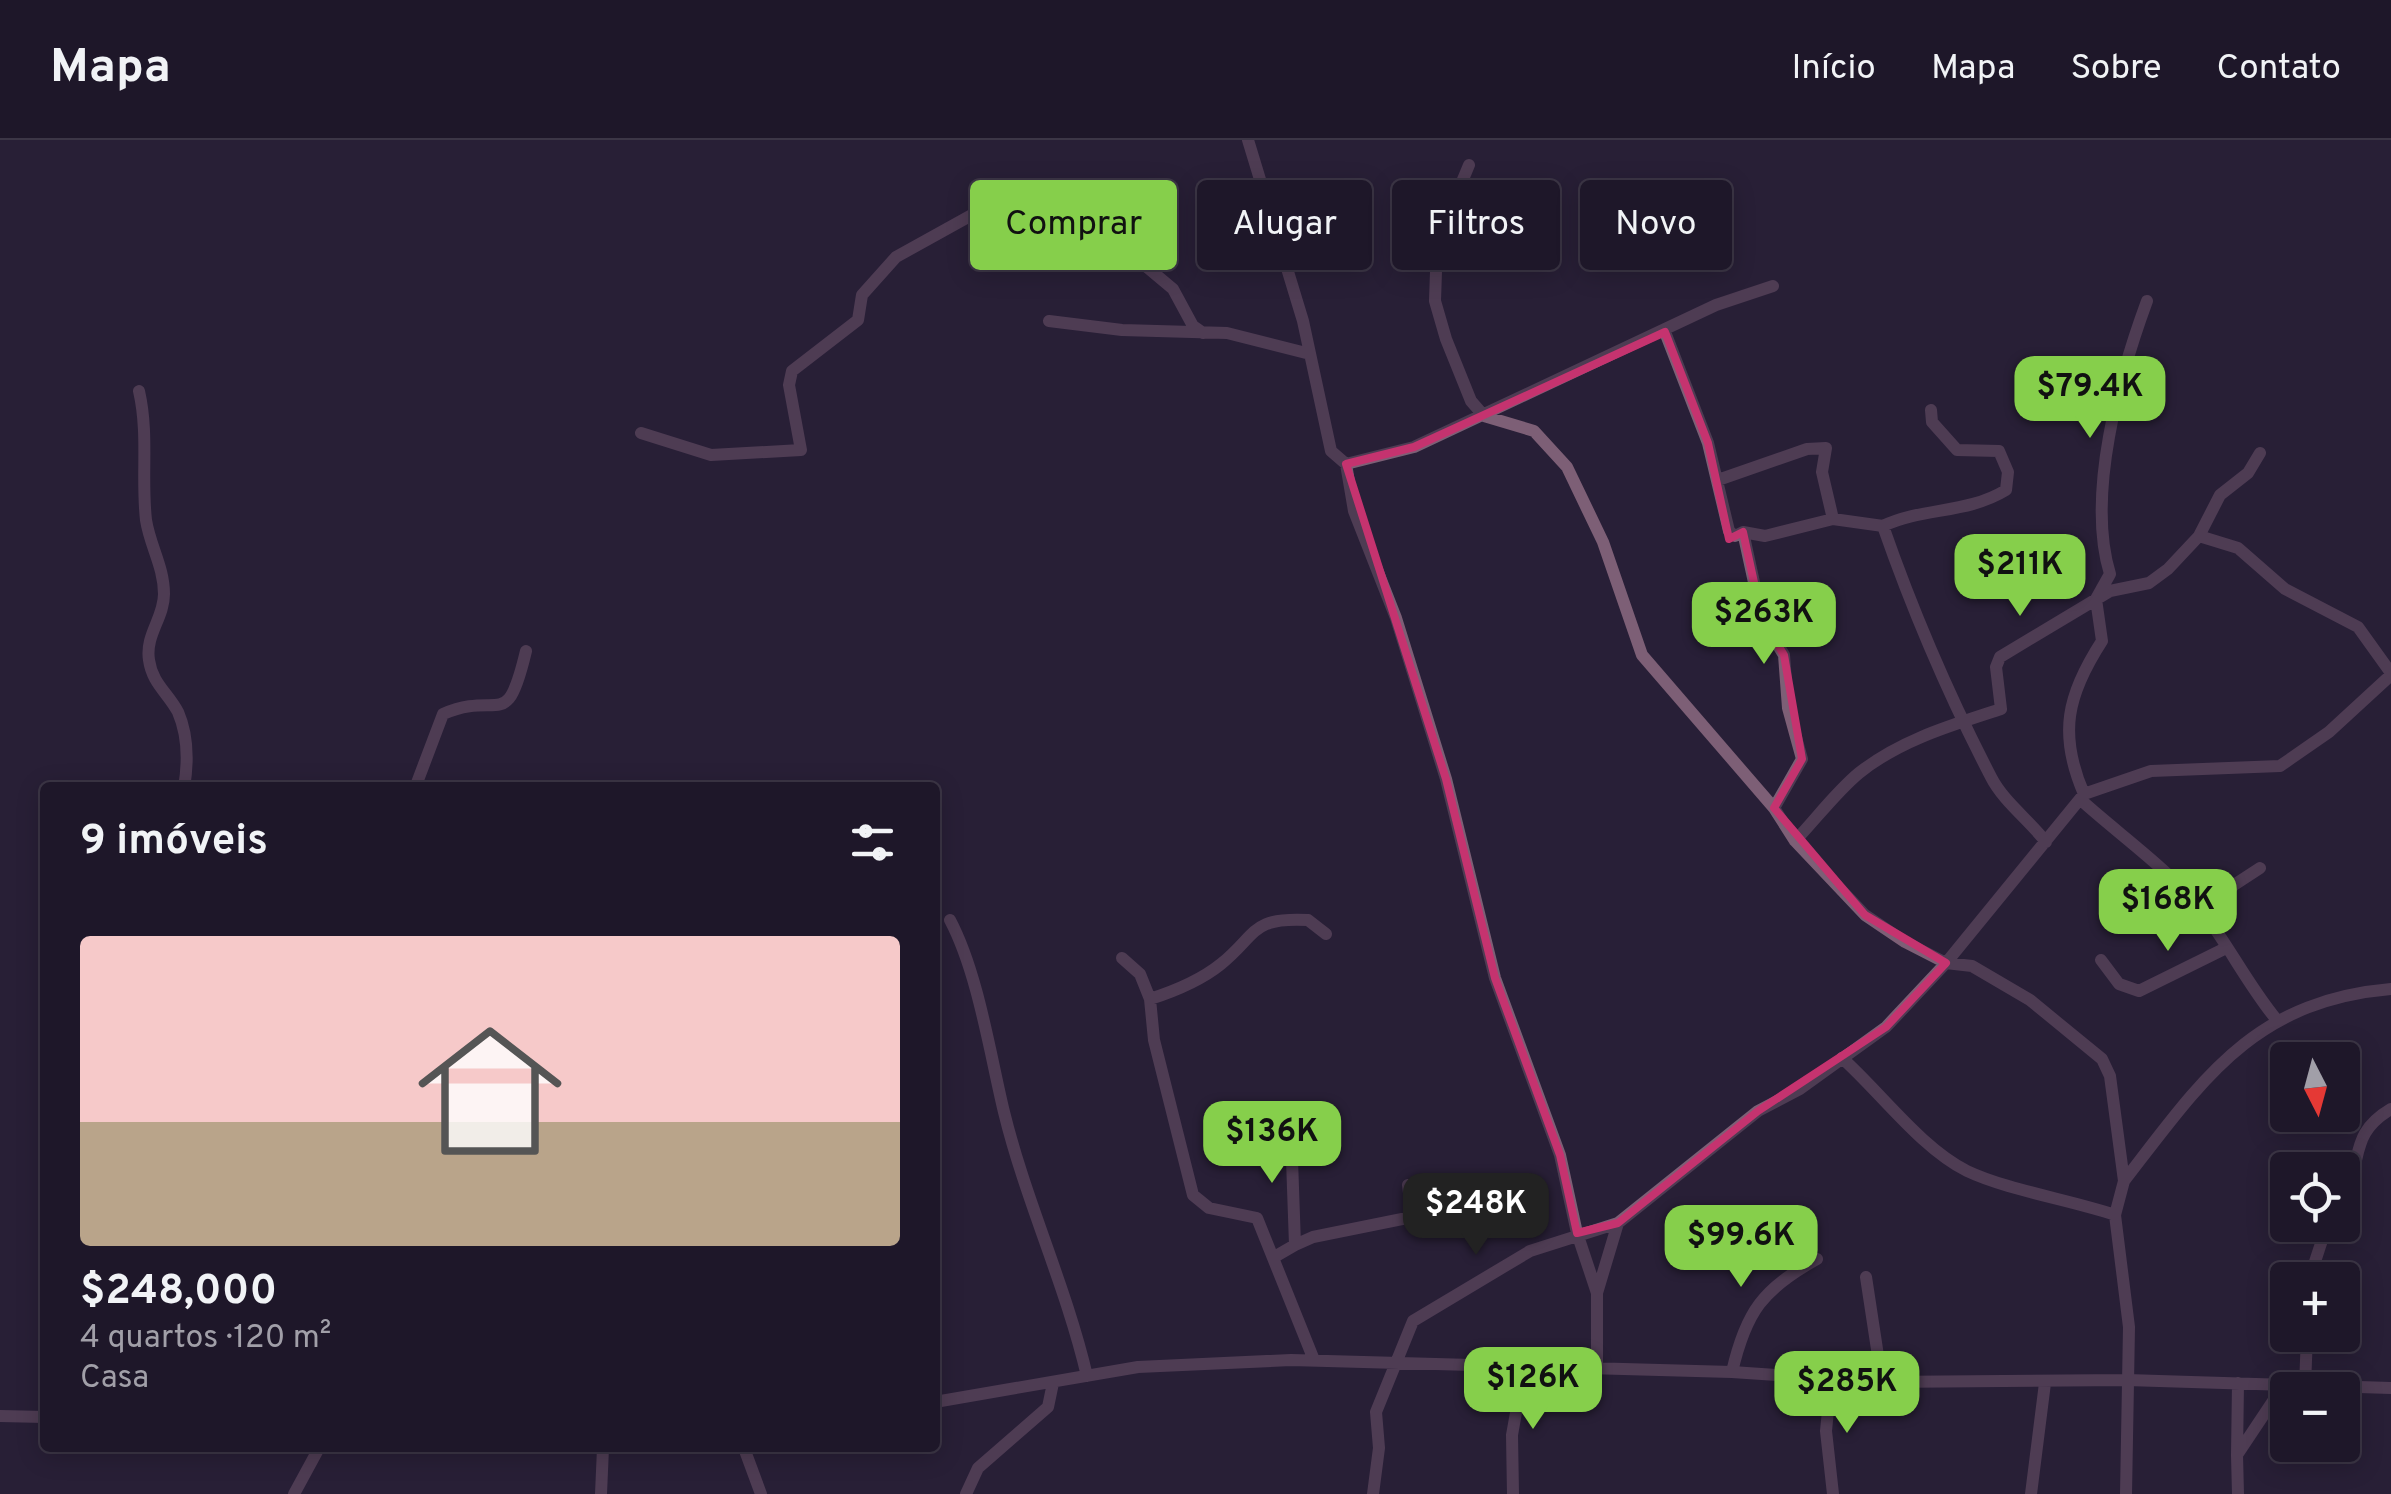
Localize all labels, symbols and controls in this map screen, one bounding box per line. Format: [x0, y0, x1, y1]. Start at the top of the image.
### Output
text: Mapa [50, 39, 171, 99]
text: Início [1792, 47, 1876, 91]
text: Mapa [1931, 47, 2016, 91]
text: Sobre [2071, 47, 2161, 91]
text: Contato [2216, 47, 2341, 91]
chip: Comprar [970, 180, 1177, 270]
chip: Alugar [1197, 180, 1372, 270]
chip: Filtros [1392, 180, 1560, 270]
chip: Novo [1580, 180, 1732, 270]
pin: $79.4K [2009, 356, 2171, 441]
text: $79.4K [2036, 368, 2144, 408]
pin: $211K [1950, 534, 2090, 619]
text: $211K [1976, 546, 2064, 586]
pin: $263K [1694, 582, 1834, 667]
text: $263K [1714, 594, 1814, 634]
icon: filters [845, 815, 900, 870]
text: 9 imóveis [80, 816, 268, 869]
pin: $168K [2098, 869, 2238, 954]
text: $168K [2121, 881, 2215, 921]
icon: home [400, 1001, 580, 1181]
north arrow [2270, 1042, 2360, 1132]
map controls [2270, 1042, 2360, 1462]
pin: $136K [1202, 1101, 1342, 1186]
text: $136K [1225, 1113, 1319, 1153]
button: locate [2270, 1152, 2360, 1242]
pin: $248K [1406, 1173, 1546, 1258]
text: $248K [1425, 1185, 1527, 1225]
pin: $99.6K [1660, 1205, 1822, 1290]
text: $99.6K [1687, 1217, 1795, 1257]
button: + [2270, 1262, 2360, 1352]
text: $248,000 [80, 1266, 277, 1319]
text: 4 quartos · 120 m² [80, 1319, 331, 1359]
pin: $126K [1463, 1347, 1603, 1432]
pin: $285K [1777, 1351, 1917, 1436]
text: Casa [80, 1359, 149, 1399]
text: $126K [1486, 1359, 1580, 1399]
text: $285K [1796, 1363, 1898, 1403]
button: − [2270, 1372, 2360, 1462]

